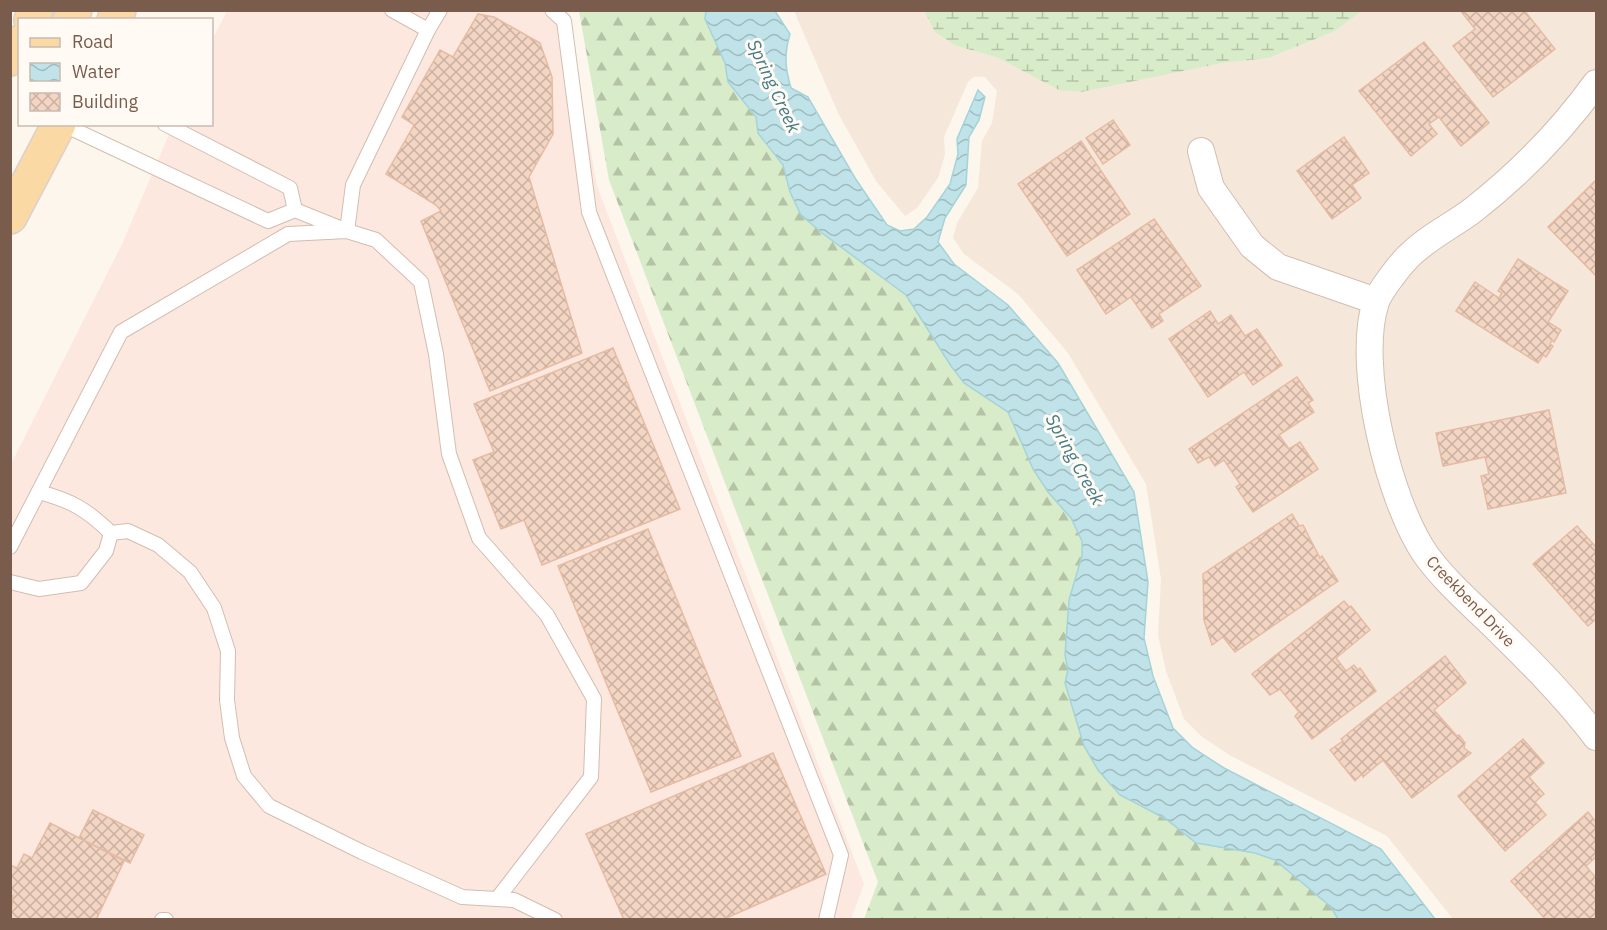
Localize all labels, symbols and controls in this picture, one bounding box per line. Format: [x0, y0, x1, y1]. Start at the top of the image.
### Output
legend [18, 18, 213, 126]
text: Road [72, 30, 113, 53]
water label: Spring Creek [742, 36, 806, 137]
text: Water [72, 60, 121, 83]
text: Building [72, 90, 139, 113]
water label: Spring Creek [1041, 409, 1110, 509]
street label: Creekbend Drive [1422, 551, 1520, 651]

